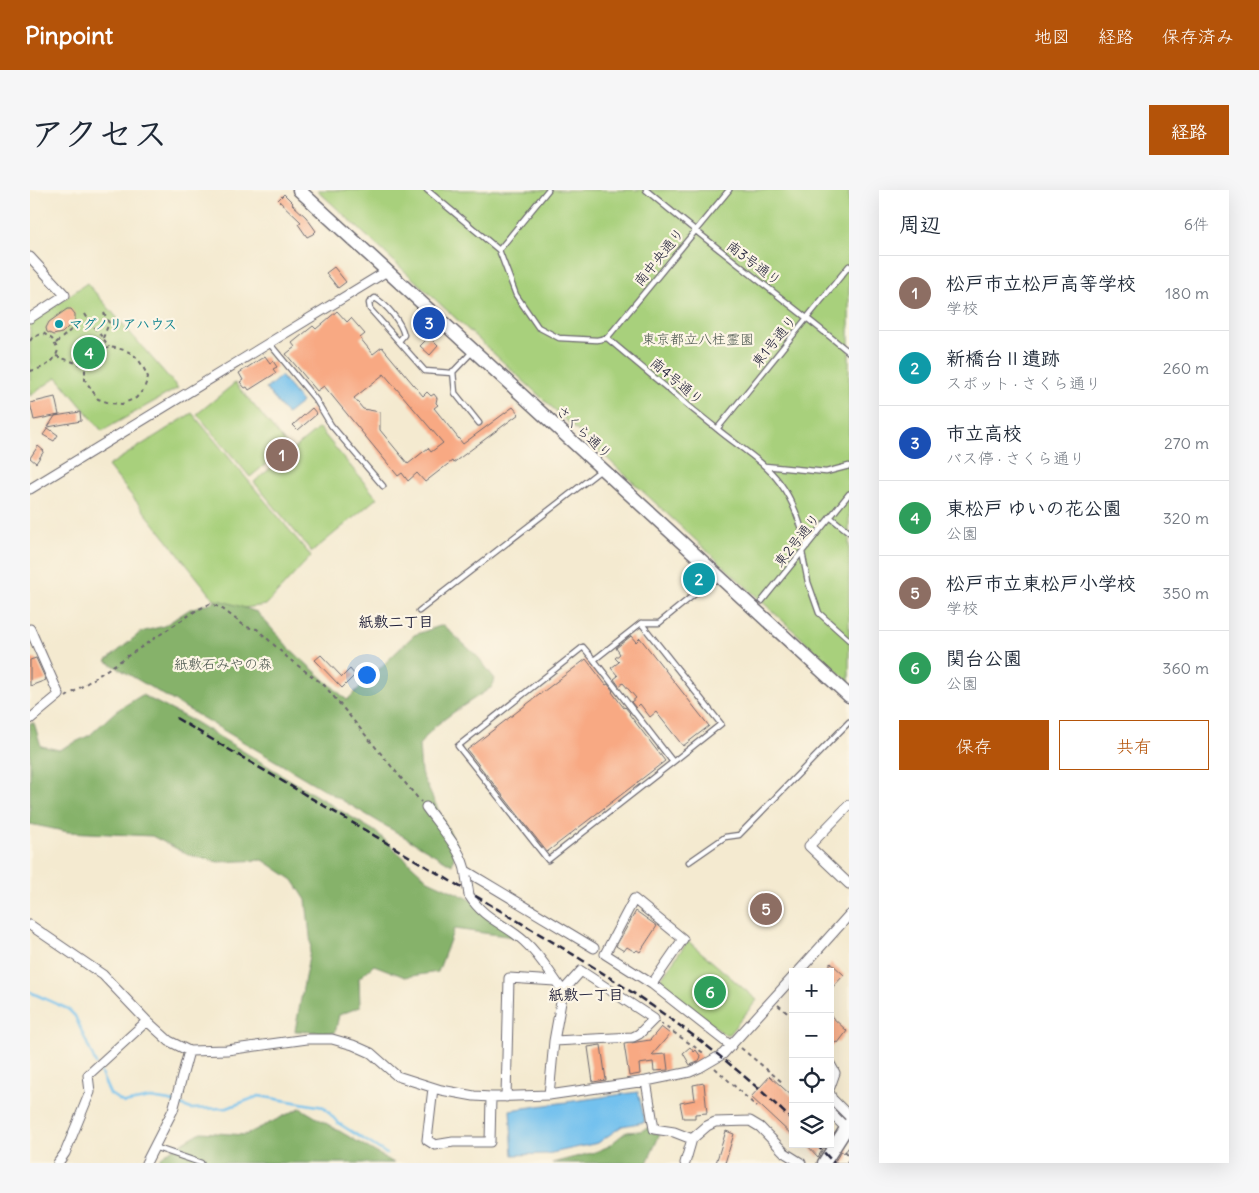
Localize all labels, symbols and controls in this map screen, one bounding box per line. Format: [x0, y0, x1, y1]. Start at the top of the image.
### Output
text: Pinpoint [25, 20, 113, 50]
text: 地図 [1034, 25, 1070, 48]
text: 経路 [1098, 25, 1134, 48]
text: 保存済み [1162, 25, 1234, 48]
button: 経路 [1149, 105, 1229, 155]
text: アクセス [30, 111, 168, 155]
text: 周辺 [899, 211, 941, 238]
text: 6件 [1184, 214, 1209, 234]
street label: 南中央通り [630, 224, 688, 290]
street label: 南3号通り [723, 237, 785, 289]
text: 松戸市立松戸高等学校 [946, 271, 1136, 295]
text: 1 [912, 283, 918, 303]
text: 180 m [1165, 283, 1209, 303]
text: 学校 [946, 298, 978, 318]
pin: 3 [413, 304, 445, 342]
street label: 東1号通り [748, 311, 800, 371]
place label: マグノリアハウス [69, 315, 177, 333]
marker: マグノリアハウス [53, 318, 65, 330]
park label: 東京都立八柱霊園 [642, 330, 754, 348]
pin: 4 [73, 334, 105, 372]
text: 新橋台Ⅱ遺跡 [946, 346, 1060, 370]
street label: 南4号通り [647, 354, 707, 408]
text: 2 [911, 358, 919, 378]
text: 260 m [1163, 358, 1209, 378]
text: スポット · さくら通り [946, 373, 1101, 393]
street label: さくら通り [552, 402, 616, 462]
text: 市立高校 [946, 421, 1022, 445]
text: 3 [910, 433, 920, 453]
text: 270 m [1164, 433, 1209, 453]
pin: 1 [266, 436, 298, 474]
text: バス停 · さくら通り [946, 448, 1085, 468]
text: 東松戸 ゆいの花公園 [946, 496, 1122, 520]
text: 4 [910, 508, 920, 528]
text: 320 m [1163, 508, 1209, 528]
street label: 東2号通り [770, 510, 824, 570]
text: 公園 [946, 523, 978, 543]
pin: 2 [683, 560, 715, 598]
text: 松戸市立東松戸小学校 [946, 571, 1136, 595]
text: 5 [910, 583, 920, 603]
text: 350 m [1162, 583, 1209, 603]
text: 学校 [946, 598, 978, 618]
district label: 紙敷二丁目 [358, 612, 434, 631]
text: 関台公園 [946, 646, 1022, 670]
park label: 紙敷石みやの森 [174, 655, 272, 673]
text: 6 [910, 658, 920, 678]
text: 360 m [1162, 658, 1209, 678]
your location [354, 662, 380, 688]
text: 公園 [946, 673, 978, 693]
button: 保存 [899, 720, 1049, 770]
button: 共有 [1059, 720, 1209, 770]
pin: 5 [750, 890, 782, 928]
map controls [789, 968, 834, 1148]
button: + [789, 968, 834, 1013]
pin: 6 [694, 973, 726, 1011]
district label: 紙敷一丁目 [548, 985, 624, 1004]
button: − [789, 1013, 834, 1058]
button: locate [789, 1058, 834, 1103]
button: layers [789, 1103, 834, 1148]

